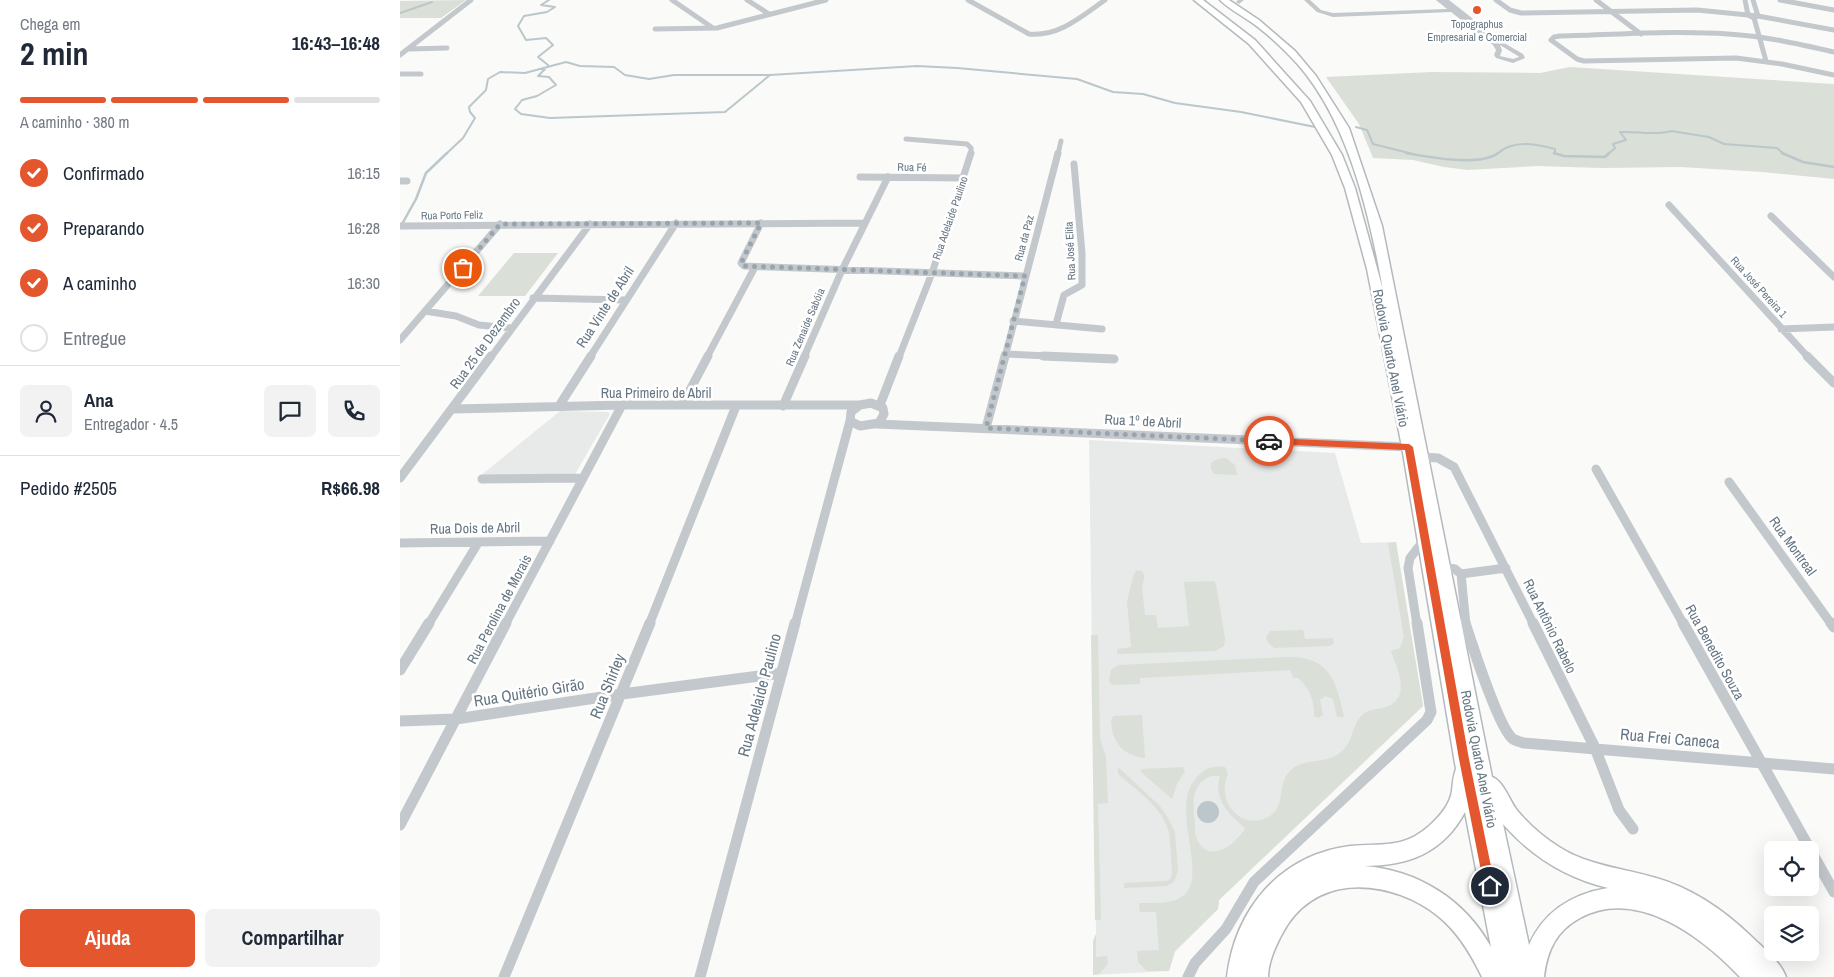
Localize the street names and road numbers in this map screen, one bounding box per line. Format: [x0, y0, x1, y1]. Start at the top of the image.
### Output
street label: Rua Fé [897, 160, 927, 174]
street label: Rua Adelaide Paulino [929, 174, 971, 262]
street label: Rua Porto Feliz [421, 207, 484, 223]
street label: Rua da Paz [1011, 213, 1037, 263]
street label: Rua José Elita [1061, 221, 1079, 281]
street label: Rua José Pereira 1 [1728, 253, 1790, 321]
street label: Rua Vinte de Abril [572, 263, 638, 351]
street label: Rua Zenaide Sabóia [782, 286, 828, 368]
street label: Rodovia Quarto Anel Viário [1369, 287, 1413, 429]
street label: Rua 25 de Dezembro [446, 294, 524, 392]
street label: Rua Primeiro de Abril [601, 384, 711, 402]
street label: Rua 1º de Abril [1104, 410, 1182, 432]
street label: Rua Montreal [1765, 513, 1821, 579]
street label: Rua Dois de Abril [430, 518, 520, 538]
street label: Rua Perolina de Morais [463, 551, 536, 667]
street label: Rua Antônio Rabelo [1519, 576, 1581, 676]
street label: Rua Benedito Souza [1681, 601, 1749, 703]
street label: Rua Adelaide Paulino [732, 631, 786, 759]
street label: Rua Shirley [584, 650, 630, 722]
street label: Rua Quitério Girão [472, 672, 586, 712]
street label: Rodovia Quarto Anel Viário [1457, 688, 1501, 830]
street label: Rua Frei Caneca [1619, 723, 1721, 753]

